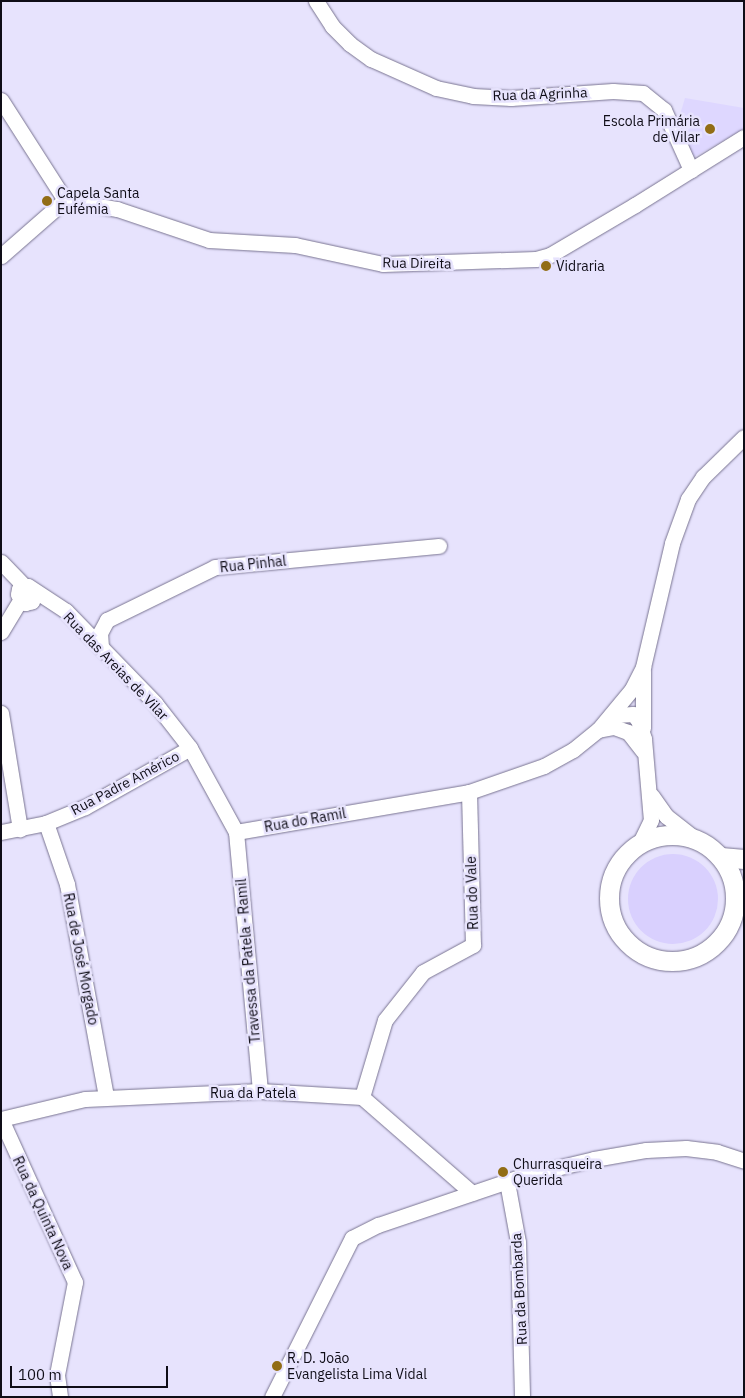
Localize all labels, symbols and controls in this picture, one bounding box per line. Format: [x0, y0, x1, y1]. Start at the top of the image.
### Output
street label: Rua da Agrinha [492, 84, 588, 104]
place label: Escola Primária de Vilar [603, 113, 700, 146]
marker: Escola Primária de Vilar [704, 123, 716, 135]
place label: Capela Santa Eufémia [57, 185, 140, 218]
marker: Capela Santa Eufémia [41, 195, 53, 207]
street label: Rua Direita [382, 254, 452, 272]
place label: Vidraria [556, 258, 605, 274]
marker: Vidraria [540, 260, 552, 272]
street label: Rua Pinhal [219, 552, 287, 576]
street label: Rua das Areias de Vilar [60, 608, 172, 724]
street label: Rua Padre Américo [68, 747, 182, 819]
street label: Rua do Ramil [263, 805, 347, 835]
street label: Rua do Vale [462, 856, 482, 930]
street label: Travessa da Patela - Ramil [232, 878, 264, 1044]
street label: Rua de José Morgado [60, 891, 102, 1027]
street label: Rua da Patela [210, 1085, 296, 1101]
street label: Rua da Quinta Nova [9, 1154, 77, 1272]
place label: Churrasqueira Querida [513, 1156, 602, 1188]
marker: Churrasqueira Querida [497, 1166, 509, 1178]
street label: Rua da Bombarda [508, 1233, 530, 1345]
place label: R. D. João Evangelista Lima Vidal [287, 1350, 427, 1382]
scale bar [12, 1356, 170, 1388]
marker: R. D. João Evangelista Lima Vidal [271, 1360, 283, 1372]
text: 100 m [18, 1365, 62, 1384]

